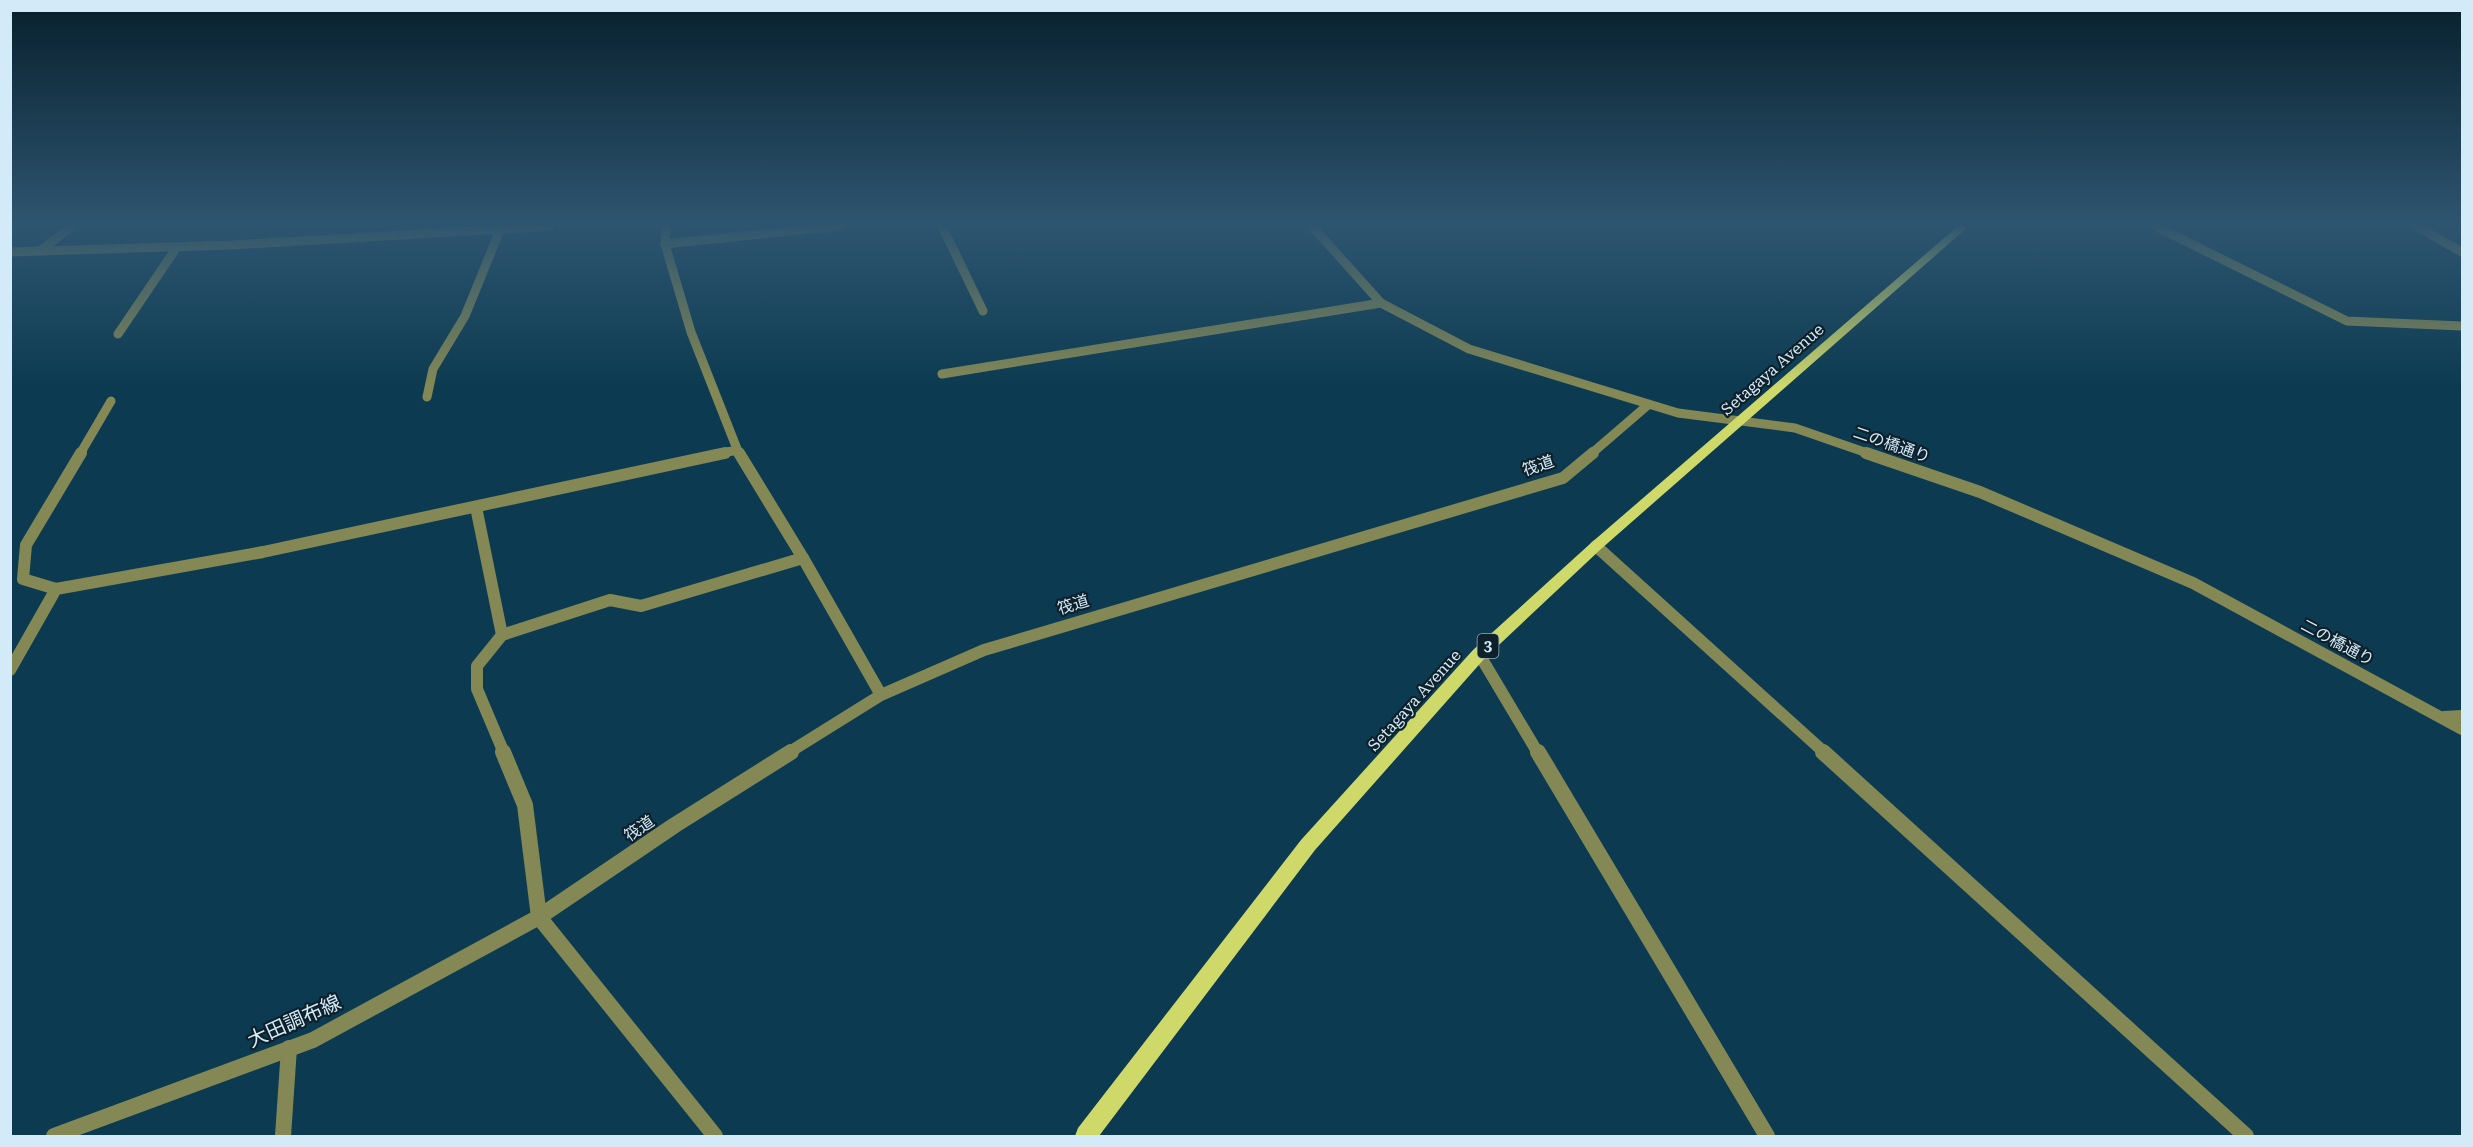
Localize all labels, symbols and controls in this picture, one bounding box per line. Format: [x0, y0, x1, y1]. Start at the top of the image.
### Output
street label: Setagaya Avenue [1717, 319, 1828, 419]
street label: 二の橋通り [1851, 422, 1933, 466]
street label: 筏道 [1520, 451, 1556, 480]
street label: 筏道 [1055, 591, 1091, 618]
street label: 二の橋通り [2298, 615, 2378, 670]
road number: 3 [1478, 634, 1498, 658]
street label: Setagaya Avenue [1364, 646, 1465, 755]
street label: 筏道 [621, 812, 658, 845]
street label: 大田調布線 [243, 990, 345, 1052]

